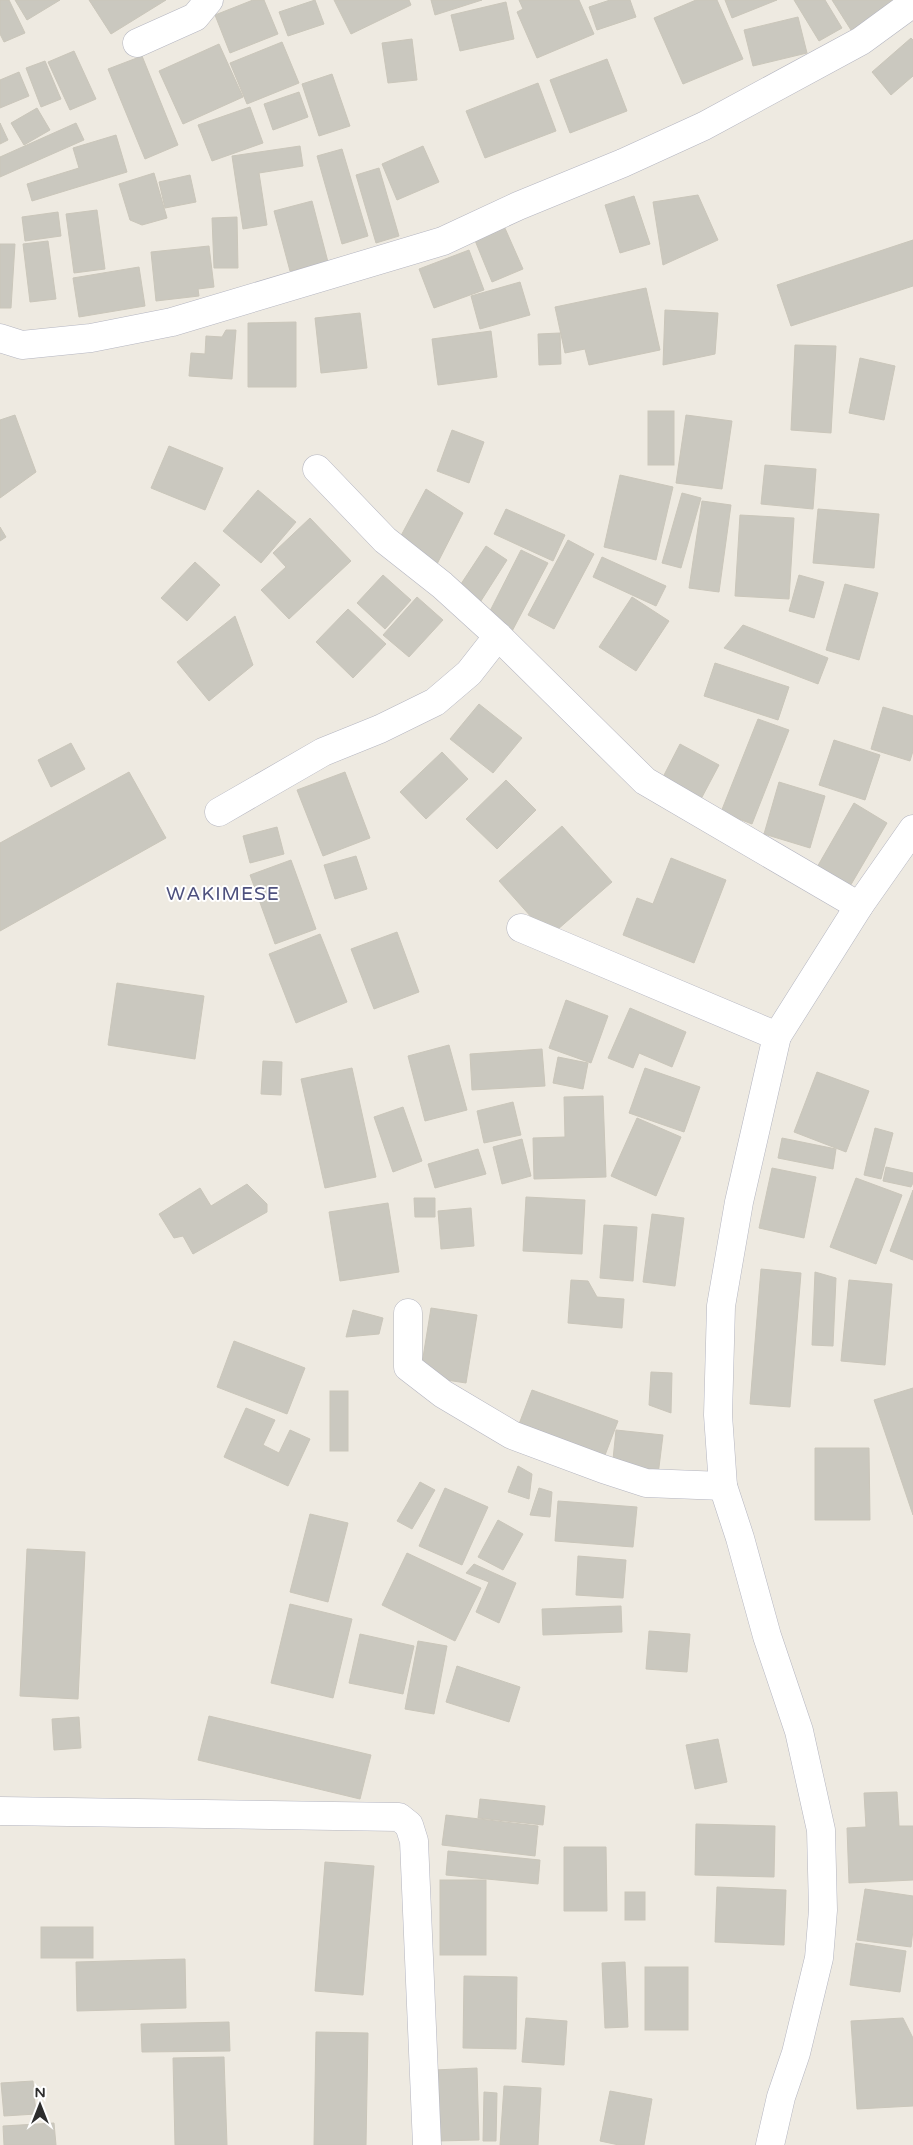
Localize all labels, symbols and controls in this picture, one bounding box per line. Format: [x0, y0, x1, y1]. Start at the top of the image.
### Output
district label: WAKIMESE [166, 883, 280, 905]
north arrow [15, 2080, 65, 2130]
text: N [34, 2084, 46, 2101]

